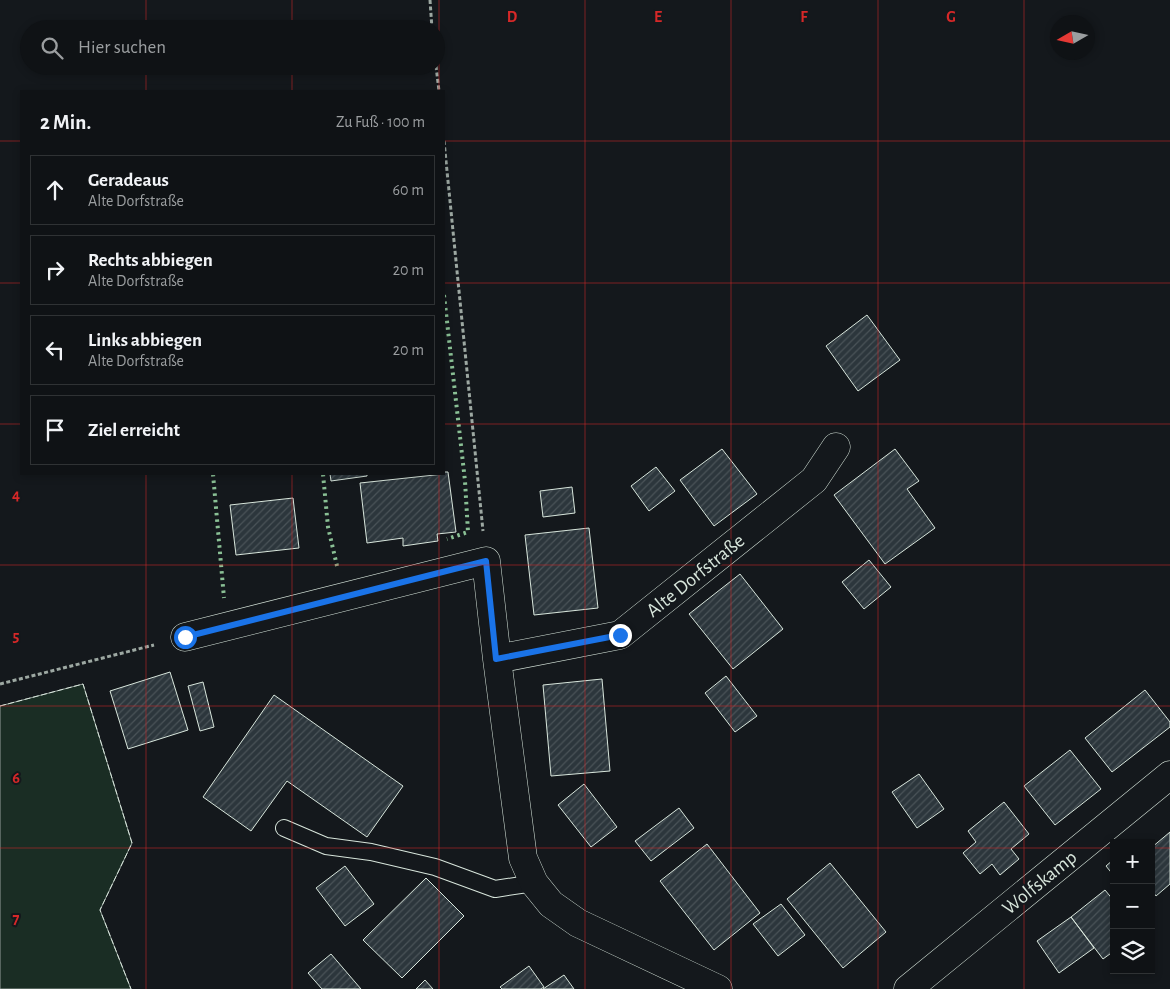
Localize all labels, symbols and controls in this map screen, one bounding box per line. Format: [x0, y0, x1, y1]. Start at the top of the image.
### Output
text: D [507, 9, 518, 25]
text: E [654, 9, 662, 25]
text: F [800, 9, 808, 25]
text: G [946, 9, 956, 25]
north arrow [1050, 15, 1095, 60]
search box [20, 20, 445, 75]
icon: search [38, 34, 66, 62]
text: Hier suchen [78, 38, 166, 57]
text: 2 Min. [40, 112, 91, 133]
text: Zu Fuß · 100 m [336, 114, 425, 130]
text: Geradeaus [88, 171, 169, 190]
icon: ahead [41, 176, 69, 204]
text: 60 m [393, 182, 424, 198]
text: Alte Dorfstraße [88, 193, 184, 209]
text: Rechts abbiegen [88, 251, 213, 270]
icon: right [41, 256, 69, 284]
text: 20 m [393, 262, 424, 278]
text: Alte Dorfstraße [88, 273, 184, 289]
text: Links abbiegen [88, 331, 202, 350]
icon: left [41, 336, 69, 364]
text: 20 m [393, 342, 424, 358]
text: Alte Dorfstraße [88, 353, 184, 369]
icon: arrive [41, 416, 69, 444]
text: Ziel erreicht [88, 421, 180, 440]
text: 4 [12, 487, 20, 503]
street label: Alte Dorfstraße [643, 530, 748, 621]
route end [609, 624, 632, 647]
route start [174, 626, 197, 649]
text: 5 [13, 628, 20, 644]
text: 6 [12, 770, 20, 786]
map controls [1110, 839, 1155, 974]
button: + [1110, 839, 1155, 884]
street label: Wolfskamp [999, 847, 1081, 919]
button: − [1110, 884, 1155, 929]
text: 7 [13, 911, 20, 927]
button: layers [1110, 929, 1155, 974]

